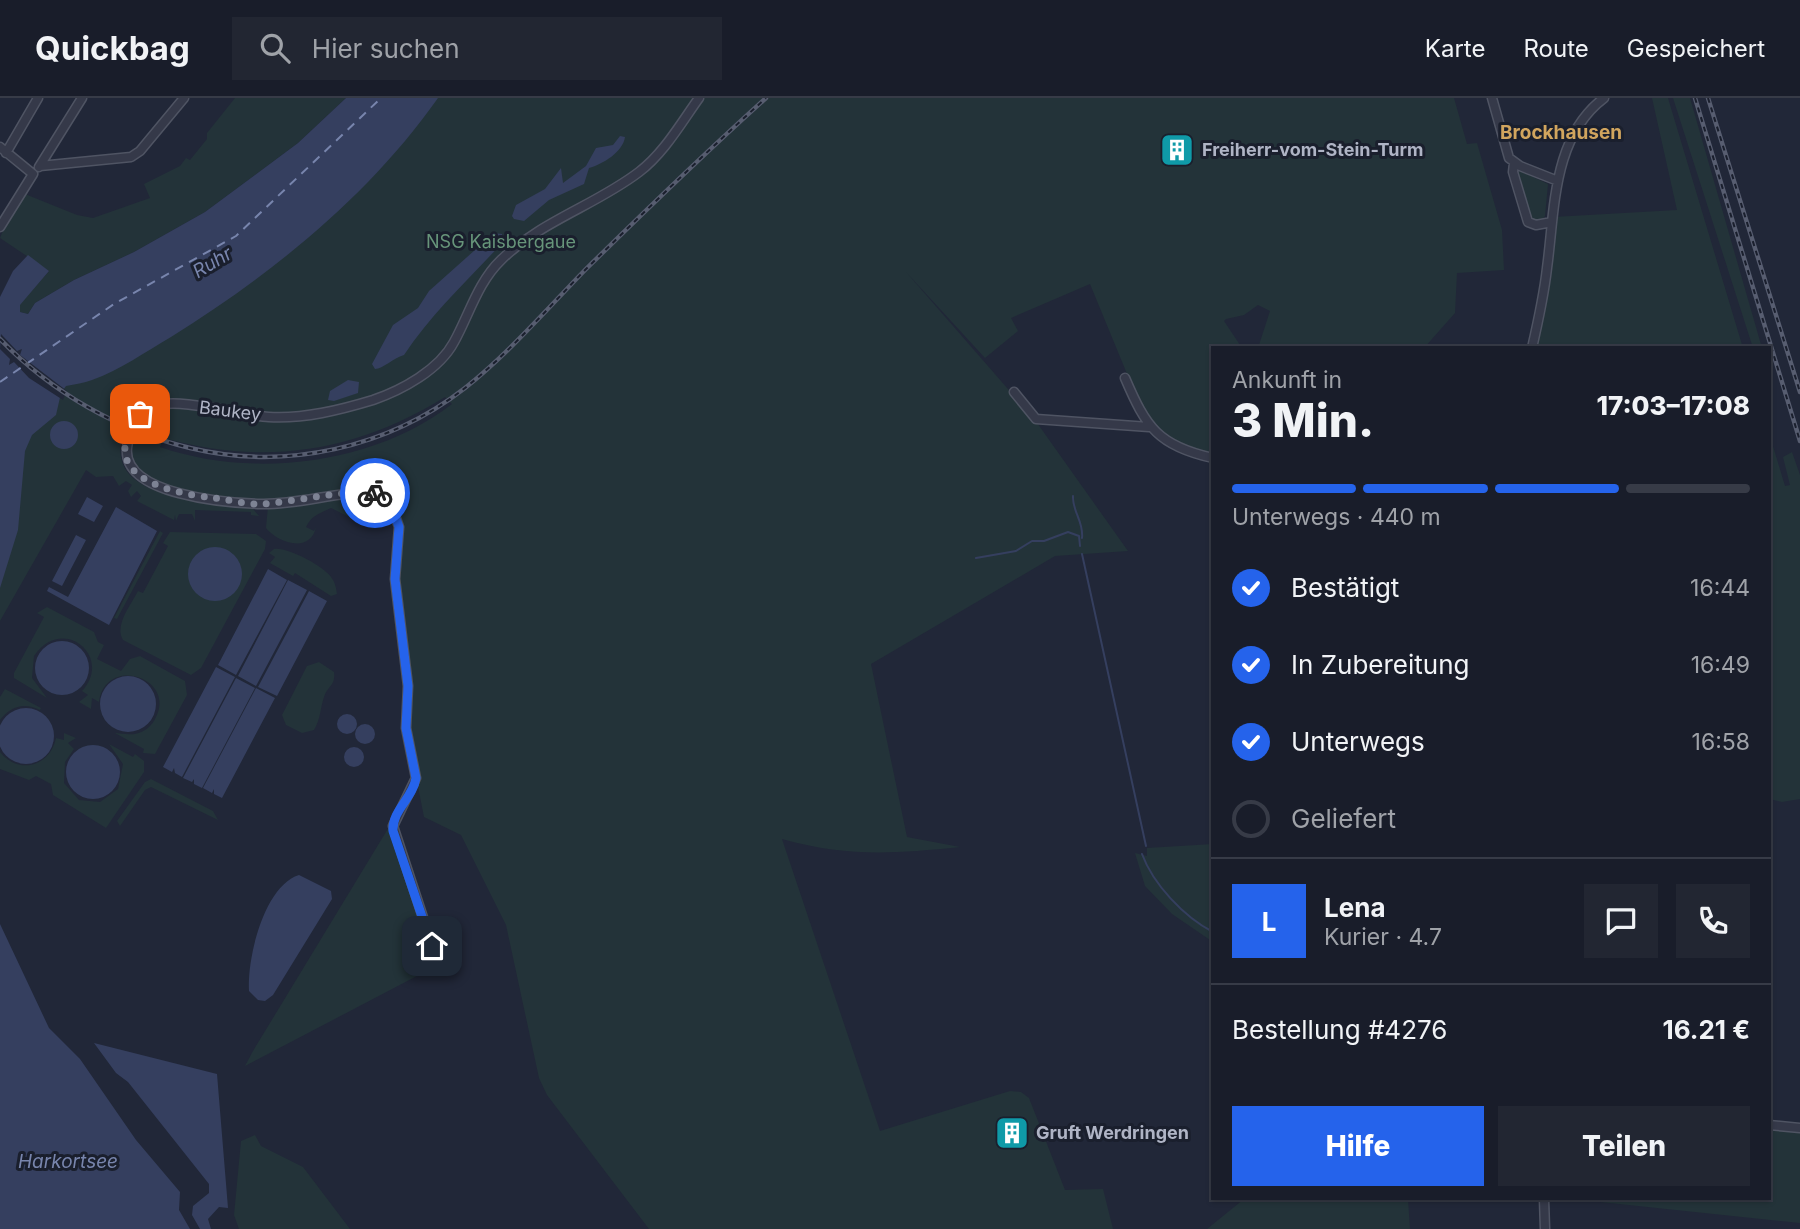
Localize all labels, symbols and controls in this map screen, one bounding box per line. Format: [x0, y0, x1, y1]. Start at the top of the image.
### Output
search box [232, 17, 722, 80]
text: Quickbag [35, 28, 190, 68]
icon: search [256, 29, 294, 67]
text: Hier suchen [312, 33, 460, 64]
text: Karte [1425, 34, 1485, 63]
text: Route [1523, 34, 1589, 63]
text: Gespeichert [1627, 34, 1765, 63]
district label: Brockhausen [1500, 121, 1622, 144]
building icon: Freiherr-vom-Stein-Turm [1158, 131, 1196, 169]
place label: Freiherr-vom-Stein-Turm [1202, 139, 1423, 160]
park label: NSG Kaisbergaue [426, 231, 576, 252]
water label: Ruhr [188, 241, 237, 283]
text: Ankunft in [1232, 366, 1342, 394]
pin [110, 384, 170, 444]
text: 17:03–17:08 [1597, 390, 1750, 421]
text: 3 Min. [1232, 392, 1374, 448]
icon: bag [121, 395, 159, 433]
street label: Baukey [198, 396, 262, 425]
courier [340, 458, 410, 528]
icon: bike [356, 474, 394, 512]
text: Unterwegs · 440 m [1232, 503, 1441, 531]
icon: check [1232, 569, 1270, 607]
text: Bestätigt [1291, 572, 1399, 603]
text: 16:44 [1690, 574, 1750, 602]
icon: check [1232, 646, 1270, 684]
text: In Zubereitung [1291, 649, 1469, 680]
text: 16:49 [1691, 651, 1750, 679]
icon: check [1232, 723, 1270, 761]
text: Unterwegs [1291, 726, 1425, 757]
text: 16:58 [1692, 728, 1750, 756]
text: Geliefert [1291, 803, 1396, 834]
button: chat [1584, 884, 1658, 958]
button: phone [1676, 884, 1750, 958]
text: Lena [1324, 892, 1385, 923]
text: L [1262, 906, 1276, 937]
pin [402, 916, 462, 976]
text: Kurier · 4.7 [1324, 923, 1442, 951]
icon: home [413, 927, 451, 965]
text: Bestellung #4276 [1232, 1014, 1447, 1045]
text: 16.21 € [1662, 1014, 1750, 1045]
button: Hilfe [1232, 1106, 1484, 1186]
button: Teilen [1498, 1106, 1750, 1186]
building icon: Gruft Werdringen [993, 1114, 1031, 1152]
place label: Gruft Werdringen [1036, 1122, 1189, 1143]
water label: Harkortsee [18, 1150, 118, 1173]

